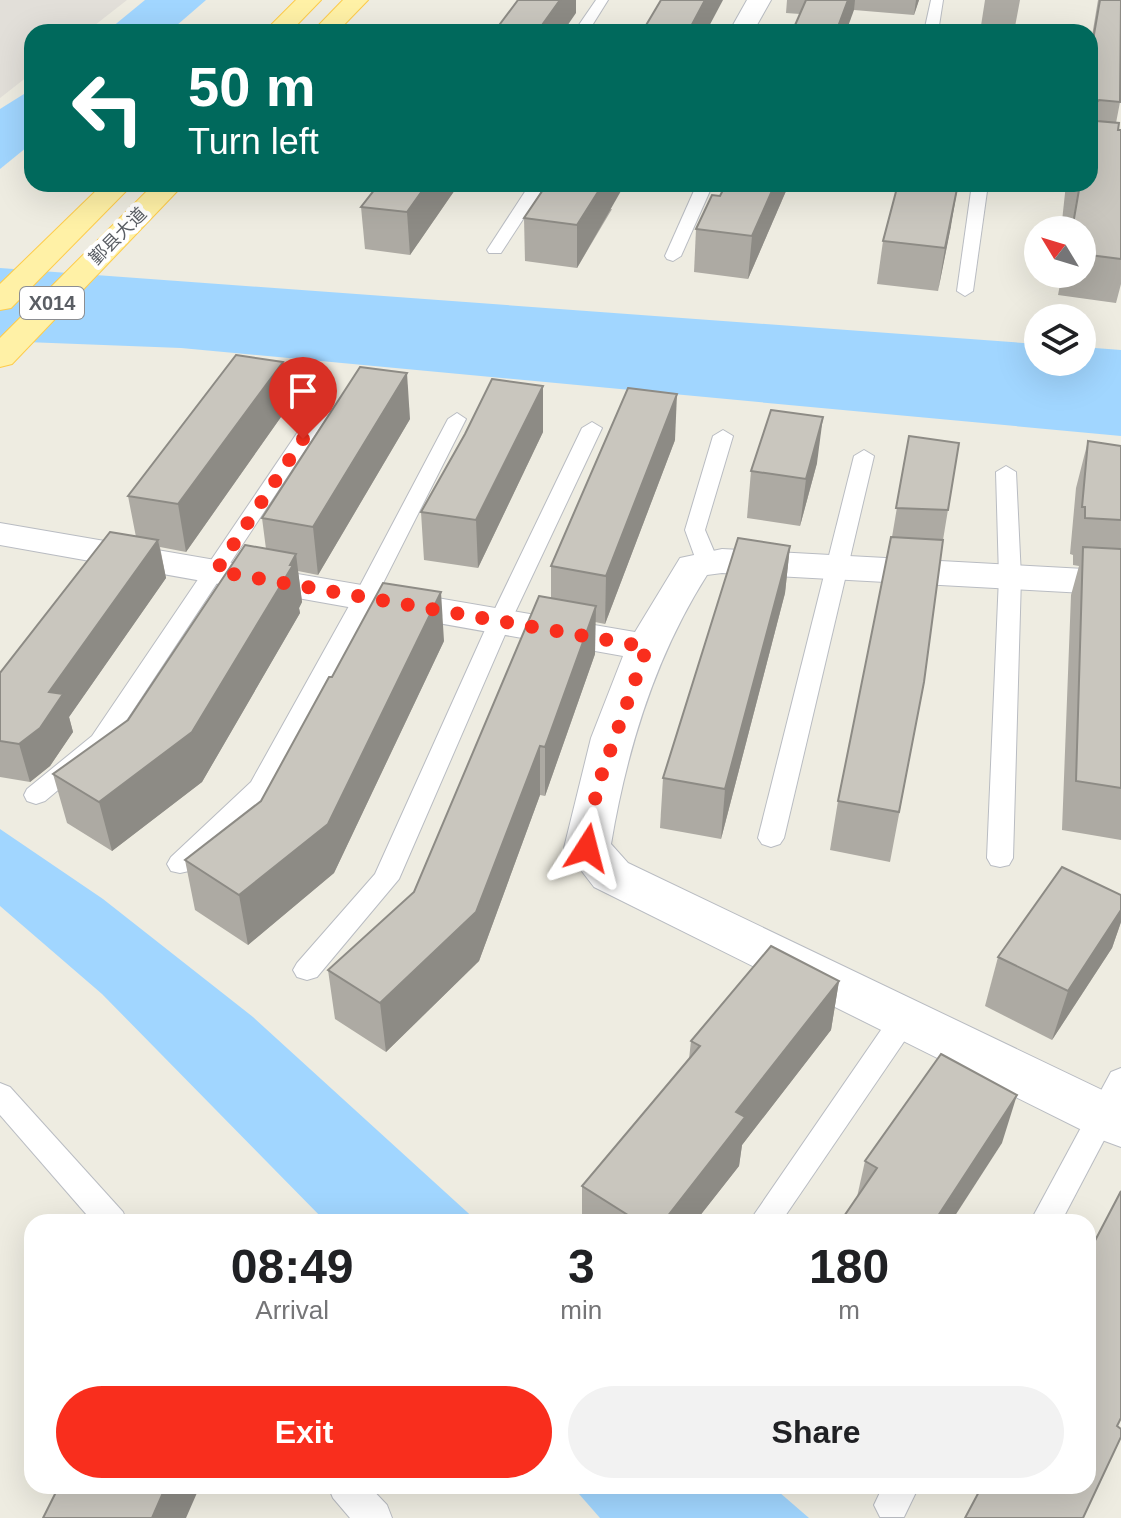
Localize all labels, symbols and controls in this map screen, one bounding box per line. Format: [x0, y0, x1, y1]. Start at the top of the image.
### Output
text: 50 m [188, 55, 316, 118]
icon: left [56, 56, 160, 160]
text: Turn left [188, 121, 319, 162]
street label: 鄞县大道 [85, 203, 151, 269]
north arrow [1024, 216, 1096, 288]
map controls [1024, 216, 1096, 376]
road number: X014 [20, 287, 84, 319]
button: layers [1024, 304, 1096, 376]
pin [269, 357, 337, 439]
icon: arrive [281, 369, 325, 413]
position arrow [545, 806, 629, 890]
text: 08:49 [231, 1240, 354, 1293]
text: 3 [568, 1240, 595, 1293]
text: 180 [809, 1240, 889, 1293]
text: Arrival [255, 1295, 329, 1325]
text: min [560, 1295, 602, 1325]
text: m [838, 1295, 860, 1325]
button: Exit [56, 1386, 552, 1478]
button: Share [568, 1386, 1064, 1478]

